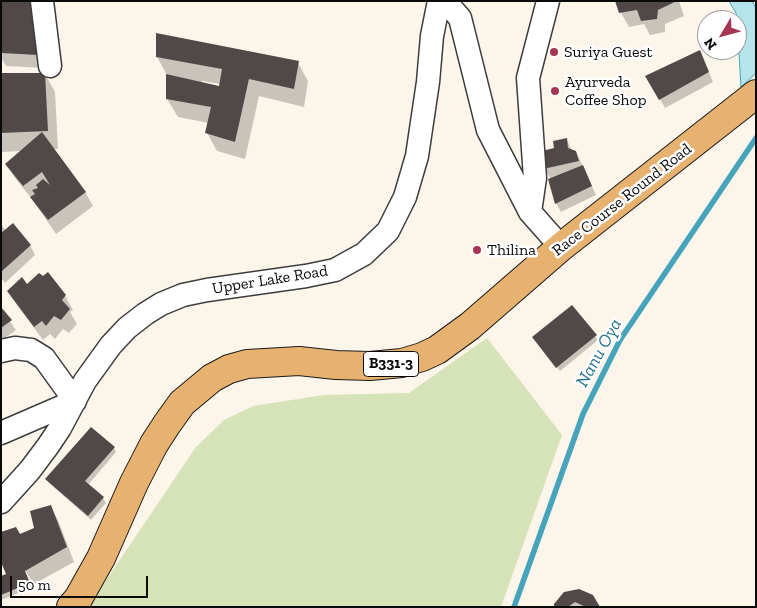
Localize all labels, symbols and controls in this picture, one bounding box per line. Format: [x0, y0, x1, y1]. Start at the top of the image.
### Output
north arrow [697, 10, 747, 60]
text: N [700, 34, 720, 53]
place label: Suriya Guest [564, 42, 653, 62]
marker: Suriya Guest [548, 46, 560, 58]
place label: Ayurveda Coffee Shop [565, 72, 646, 110]
marker: Ayurveda Coffee Shop [549, 85, 561, 97]
street label: Race Course Round Road [549, 140, 695, 260]
place label: Thilina [487, 240, 536, 260]
marker: Thilina [471, 244, 483, 256]
street label: Upper Lake Road [211, 261, 329, 299]
water label: Nanu Oya [571, 315, 627, 391]
road number: B331-3 [364, 352, 418, 376]
scale bar [12, 566, 150, 598]
text: 50 m [18, 576, 51, 594]

